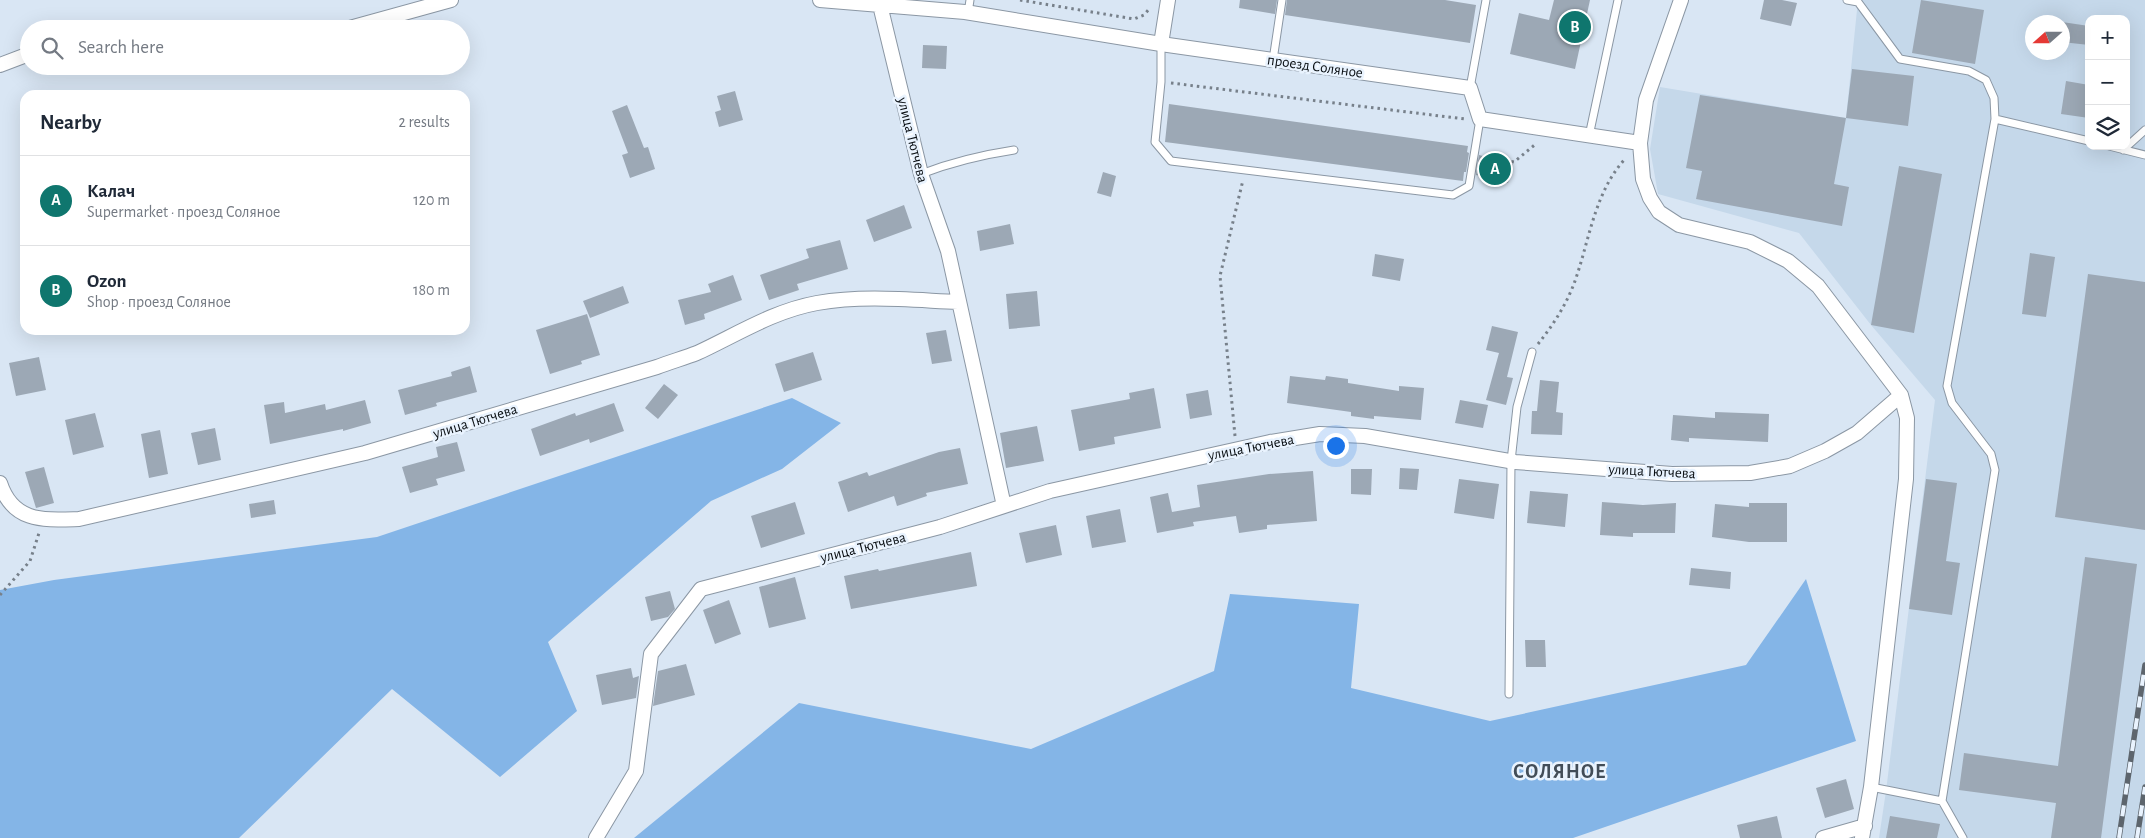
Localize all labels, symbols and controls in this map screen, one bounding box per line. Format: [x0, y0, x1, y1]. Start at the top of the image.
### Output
pin: B [1559, 8, 1591, 46]
north arrow [2025, 15, 2070, 60]
map controls [2085, 15, 2130, 150]
button: + [2085, 15, 2130, 60]
search box [20, 20, 470, 75]
icon: search [38, 34, 66, 62]
text: Search here [78, 38, 164, 57]
street label: проезд Соляное [1266, 52, 1364, 81]
button: − [2085, 60, 2130, 105]
street label: улица Тютчева [894, 95, 930, 184]
button: layers [2085, 105, 2130, 150]
text: Nearby [40, 112, 101, 133]
text: 2 results [398, 114, 450, 130]
pin: A [1479, 150, 1511, 188]
text: Калач [87, 182, 135, 201]
text: A [51, 192, 61, 208]
text: 120 m [413, 192, 450, 208]
text: Supermarket · проезд Соляное [87, 204, 280, 220]
text: Ozon [87, 272, 126, 291]
text: B [51, 282, 61, 298]
text: 180 m [413, 282, 450, 298]
text: Shop · проезд Соляное [87, 294, 231, 310]
street label: улица Тютчева [430, 402, 519, 442]
street label: улица Тютчева [1206, 432, 1296, 463]
your location [1323, 433, 1349, 459]
street label: улица Тютчева [1607, 462, 1696, 481]
street label: улица Тютчева [818, 530, 907, 566]
district label: СОЛЯНОЕ [1513, 762, 1607, 782]

